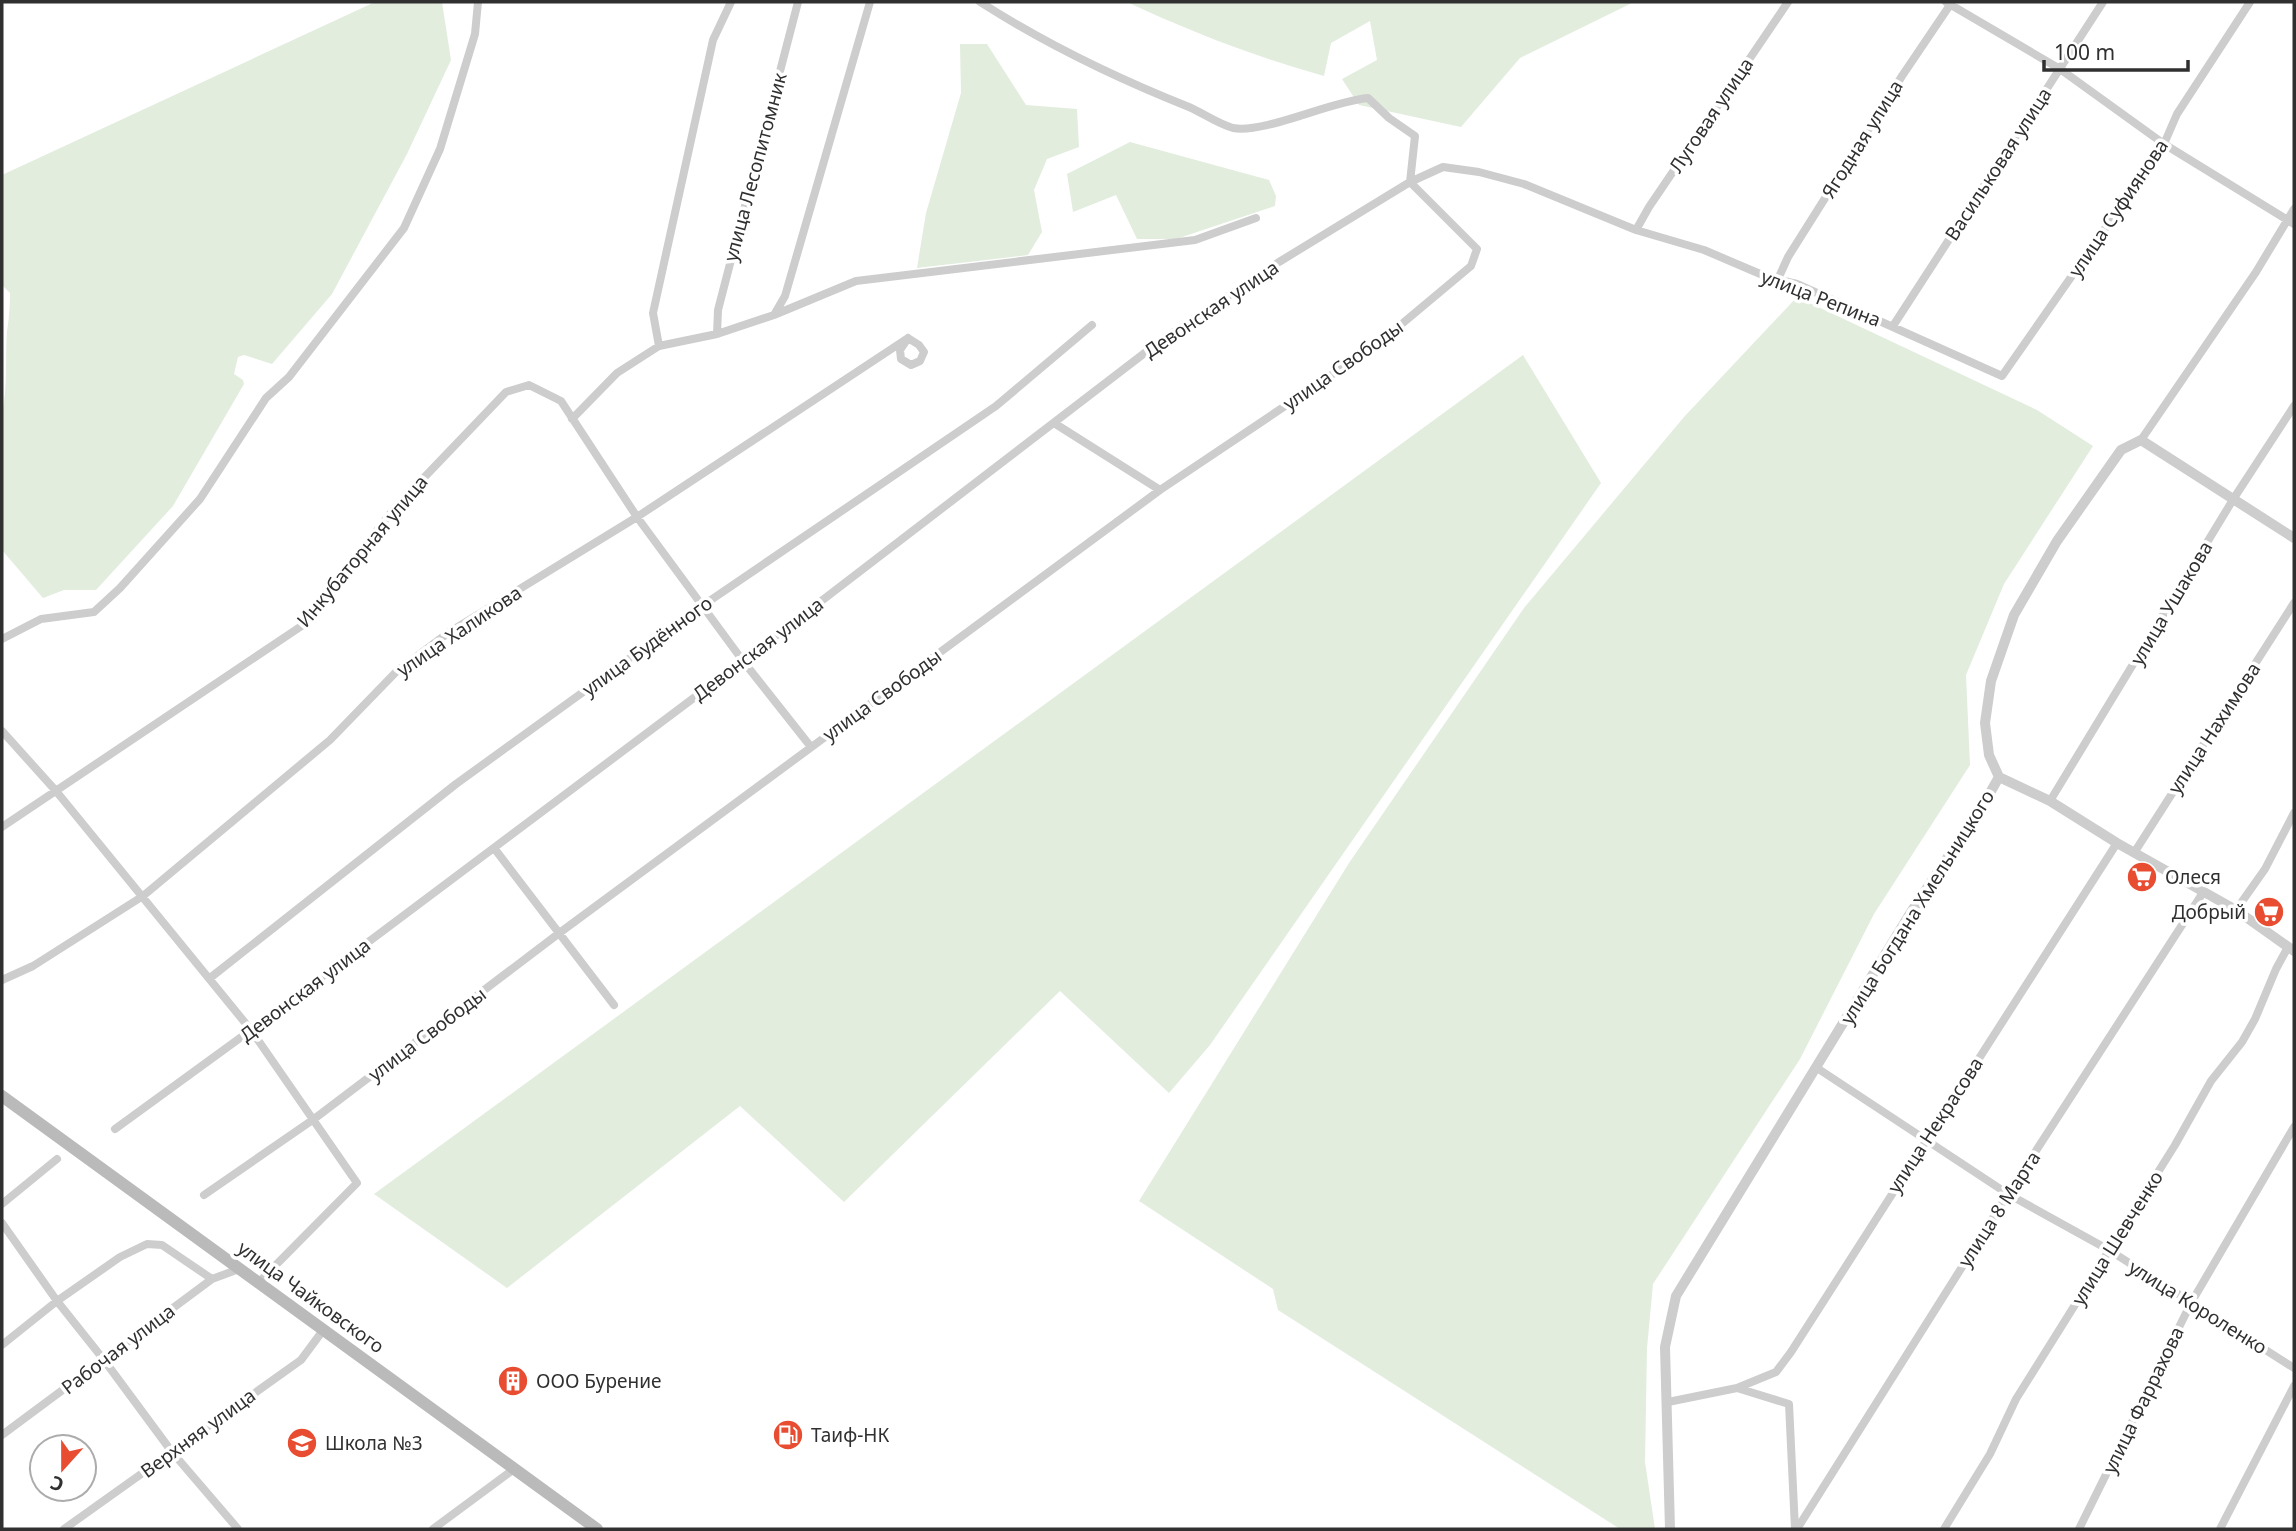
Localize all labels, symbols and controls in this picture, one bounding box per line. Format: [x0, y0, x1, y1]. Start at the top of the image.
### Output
scale bar [2044, 28, 2188, 72]
text: 100 m [2054, 38, 2115, 66]
street label: Луговая улица [1663, 52, 1759, 178]
street label: улица Лесопитомник [717, 70, 793, 264]
street label: Ягодная улица [1815, 75, 1909, 203]
street label: Васильковая улица [1939, 82, 2057, 246]
street label: улица Суфиянова [2062, 134, 2174, 282]
street label: Девонская улица [1138, 254, 1284, 364]
street label: улица Репина [1757, 263, 1885, 333]
street label: улица Свободы [1278, 314, 1408, 416]
street label: Инкубаторная улица [291, 469, 433, 633]
street label: улица Ушакова [2124, 536, 2218, 670]
street label: улица Халикова [391, 580, 527, 682]
street label: улица Будённого [577, 590, 717, 702]
street label: Девонская улица [687, 591, 829, 707]
street label: улица Свободы [817, 643, 947, 747]
street label: улица Нахимова [2162, 657, 2266, 799]
street label: улица Богдана Хмельницкого [1834, 785, 2000, 1029]
supermarket icon: Олеся [2125, 860, 2159, 894]
place label: Олеся [2165, 864, 2221, 890]
supermarket icon: Добрый [2252, 895, 2286, 929]
place label: Добрый [2172, 899, 2246, 925]
street label: Девонская улица [234, 932, 376, 1048]
street label: улица Свободы [363, 981, 491, 1087]
street label: улица Некрасова [1881, 1052, 1989, 1198]
street label: улица 8 Марта [1952, 1146, 2046, 1272]
street label: улица Шевченко [2065, 1166, 2169, 1310]
street label: улица Чайковского [232, 1235, 390, 1359]
street label: улица Короленко [2124, 1254, 2272, 1360]
street label: Рабочая улица [56, 1298, 180, 1400]
street label: улица Фаррахова [2096, 1322, 2190, 1478]
building icon: ООО Бурение [496, 1364, 530, 1398]
place label: ООО Бурение [536, 1368, 661, 1394]
street label: Верхняя улица [135, 1382, 261, 1484]
fuel station icon: Таиф-НК [771, 1418, 805, 1452]
place label: Таиф-НК [811, 1422, 889, 1448]
school or university icon: Школа №3 [285, 1426, 319, 1460]
place label: Школа №3 [325, 1430, 423, 1456]
north arrow [28, 1433, 98, 1503]
text: С [47, 1470, 67, 1498]

